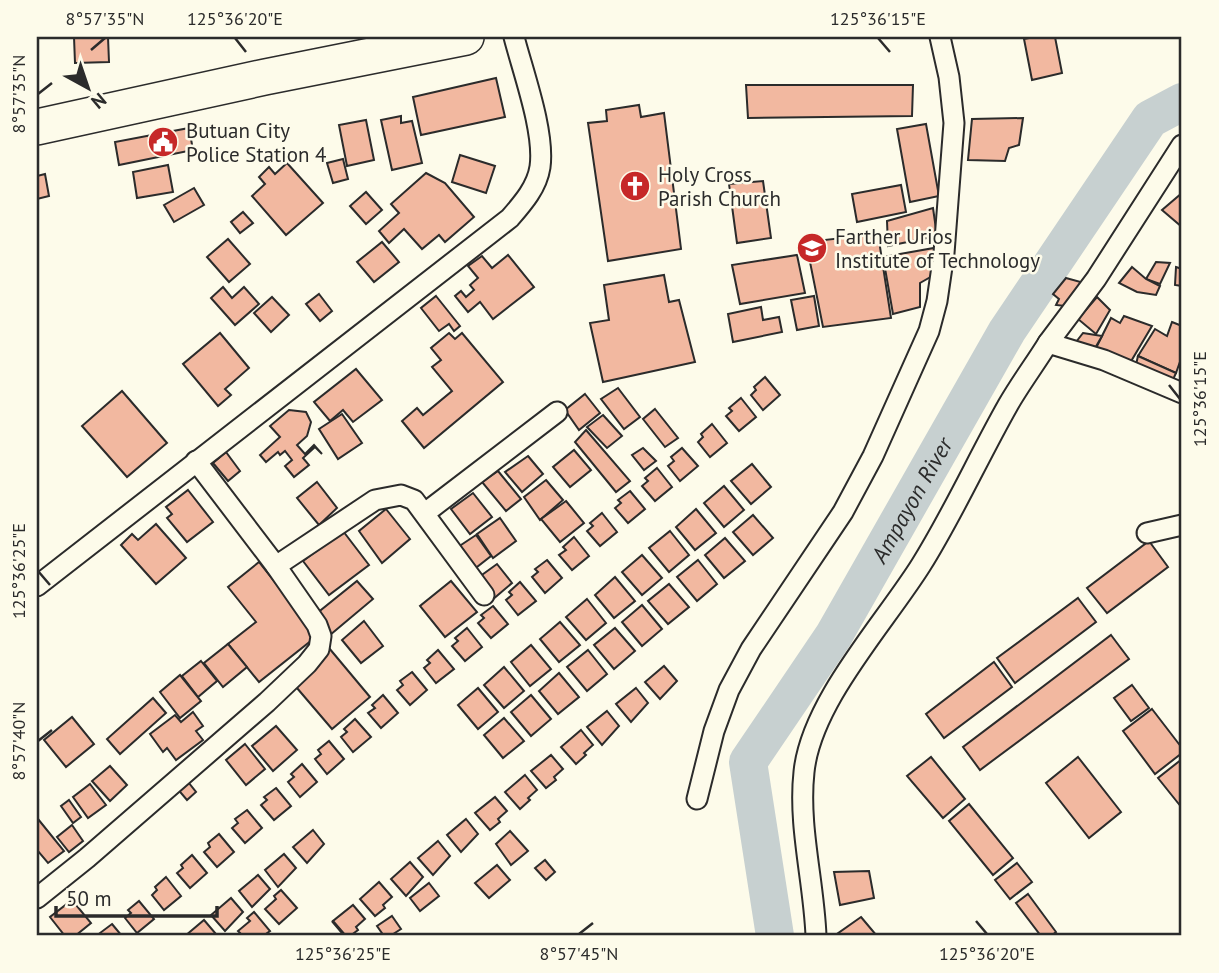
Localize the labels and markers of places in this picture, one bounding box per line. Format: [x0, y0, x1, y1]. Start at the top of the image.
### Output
place label: Butuan City Police Station 4 [186, 117, 327, 168]
public building icon: Butuan City Police Station 4 [146, 125, 180, 159]
place label: Holy Cross Parish Church [658, 161, 781, 212]
church icon: Holy Cross Parish Church [618, 169, 652, 203]
place label: Farther Urios Institute of Technology [835, 223, 1040, 274]
school or university icon: Farther Urios Institute of Technology [795, 231, 829, 265]

